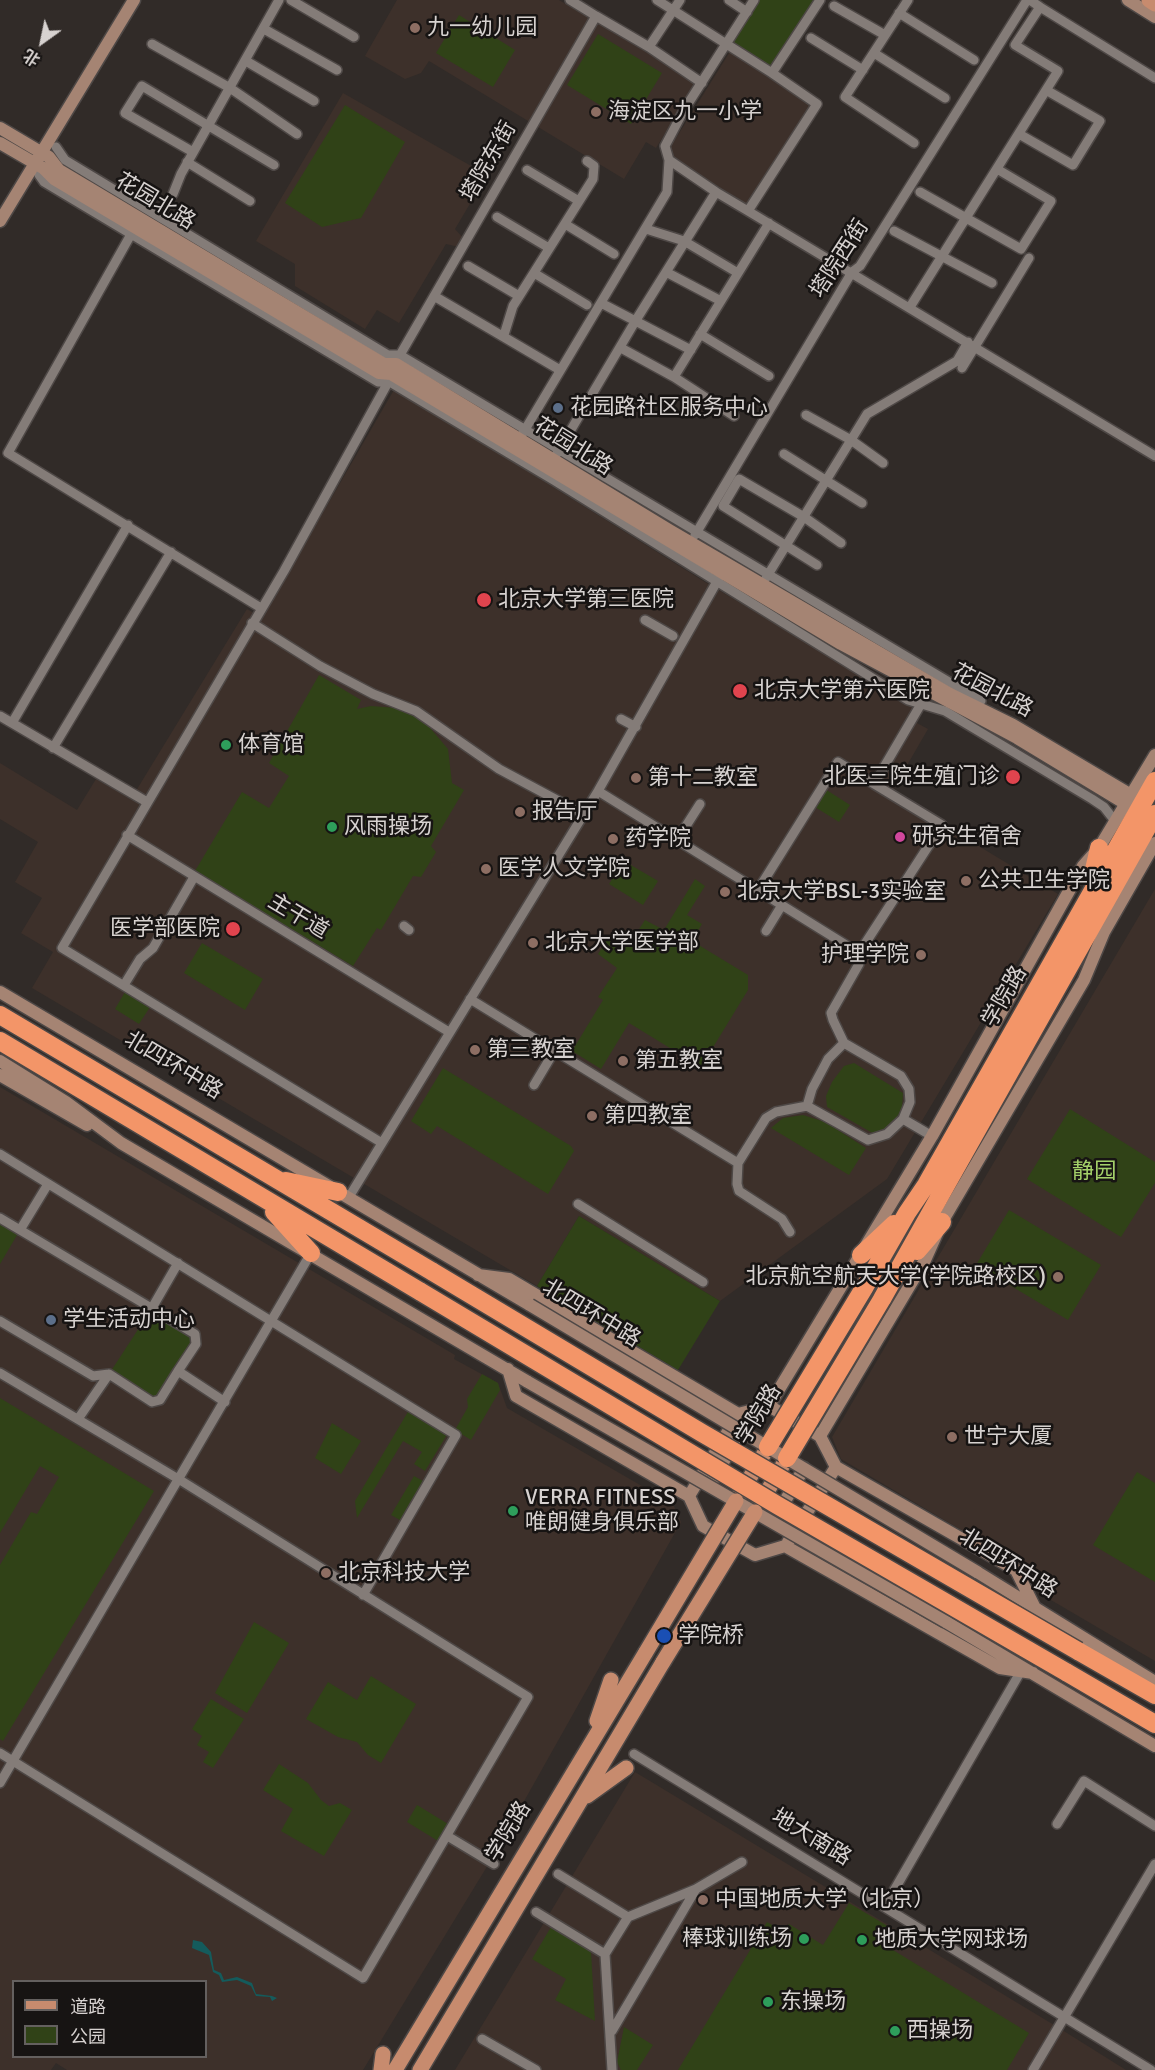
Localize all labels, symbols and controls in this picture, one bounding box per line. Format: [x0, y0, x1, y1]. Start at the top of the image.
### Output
north arrow [12, 12, 72, 72]
place label: 九一幼儿园 [427, 15, 537, 41]
marker: 九一幼儿园 [408, 21, 422, 35]
text: 北 [20, 44, 44, 70]
place label: 海淀区九一小学 [608, 99, 762, 125]
marker: 海淀区九一小学 [589, 105, 603, 119]
street label: 塔院东街 [456, 117, 522, 207]
street label: 花园北路 [110, 168, 200, 236]
street label: 塔院西街 [805, 215, 875, 303]
place label: 花园路社区服务中心 [570, 395, 768, 421]
marker: 花园路社区服务中心 [551, 401, 565, 415]
street label: 花园北路 [529, 412, 617, 482]
place label: 北京大学第三医院 [498, 587, 674, 613]
marker: 北京大学第三医院 [475, 591, 493, 609]
street label: 花园北路 [947, 659, 1037, 723]
place label: 北京大学第六医院 [754, 678, 930, 704]
marker: 北京大学第六医院 [731, 682, 749, 700]
place label: 体育馆 [238, 732, 304, 758]
marker: 体育馆 [219, 738, 233, 752]
place label: 北医三院生殖门诊 [824, 764, 1000, 790]
place label: 第十二教室 [648, 765, 758, 791]
marker: 北医三院生殖门诊 [1004, 768, 1022, 786]
marker: 第十二教室 [629, 771, 643, 785]
place label: 报告厅 [532, 799, 598, 825]
marker: 报告厅 [513, 805, 527, 819]
place label: 风雨操场 [344, 814, 432, 840]
marker: 风雨操场 [325, 820, 339, 834]
place label: 研究生宿舍 [912, 824, 1022, 850]
place label: 药学院 [625, 826, 691, 852]
marker: 研究生宿舍 [893, 830, 907, 844]
marker: 药学院 [606, 832, 620, 846]
place label: 医学人文学院 [498, 856, 630, 882]
marker: 医学人文学院 [479, 862, 493, 876]
place label: 公共卫生学院 [978, 868, 1110, 894]
marker: 公共卫生学院 [959, 874, 973, 888]
place label: 北京大学BSL-3实验室 [737, 879, 946, 905]
marker: 北京大学BSL-3实验室 [718, 885, 732, 899]
street label: 主干道 [263, 889, 333, 945]
place label: 医学部医院 [110, 916, 220, 942]
marker: 医学部医院 [224, 920, 242, 938]
place label: 北京大学医学部 [545, 930, 699, 956]
marker: 北京大学医学部 [526, 936, 540, 950]
place label: 护理学院 [821, 942, 909, 968]
marker: 护理学院 [914, 948, 928, 962]
street label: 学院路 [977, 962, 1033, 1032]
street label: 北四环中路 [119, 1026, 227, 1106]
place label: 第三教室 [487, 1037, 575, 1063]
marker: 第三教室 [468, 1043, 482, 1057]
place label: 第五教室 [635, 1048, 723, 1074]
marker: 第五教室 [616, 1054, 630, 1068]
place label: 第四教室 [604, 1103, 692, 1129]
marker: 第四教室 [585, 1109, 599, 1123]
park label: 静园 [1072, 1159, 1116, 1185]
place label: 北京航空航天大学(学院路校区) [745, 1264, 1046, 1290]
marker: 北京航空航天大学(学院路校区) [1051, 1270, 1065, 1284]
street label: 北四环中路 [537, 1274, 645, 1354]
place label: 学生活动中心 [63, 1307, 195, 1333]
marker: 学生活动中心 [44, 1313, 58, 1327]
street label: 学院路 [731, 1380, 787, 1450]
place label: 世宁大厦 [964, 1424, 1052, 1450]
marker: 世宁大厦 [945, 1430, 959, 1444]
place label: VERRA FITNESS 唯朗健身俱乐部 [525, 1485, 679, 1536]
marker: VERRA FITNESS 唯朗健身俱乐部 [506, 1504, 520, 1518]
street label: 北四环中路 [954, 1524, 1062, 1604]
place label: 北京科技大学 [338, 1560, 470, 1586]
marker: 北京科技大学 [319, 1566, 333, 1580]
place label: 学院桥 [678, 1623, 744, 1649]
marker: 学院桥 [655, 1627, 673, 1645]
street label: 学院路 [481, 1797, 537, 1867]
street label: 地大南路 [766, 1804, 856, 1872]
place label: 中国地质大学（北京） [715, 1887, 935, 1913]
marker: 中国地质大学（北京） [696, 1893, 710, 1907]
place label: 棒球训练场 [682, 1926, 792, 1952]
place label: 地质大学网球场 [874, 1927, 1028, 1953]
marker: 棒球训练场 [797, 1932, 811, 1946]
marker: 地质大学网球场 [855, 1933, 869, 1947]
legend [12, 1980, 207, 2058]
place label: 东操场 [780, 1989, 846, 2015]
marker: 东操场 [761, 1995, 775, 2009]
text: 道路 [70, 1996, 106, 2018]
place label: 西操场 [907, 2018, 973, 2044]
marker: 西操场 [888, 2024, 902, 2038]
text: 公园 [70, 2026, 106, 2048]

